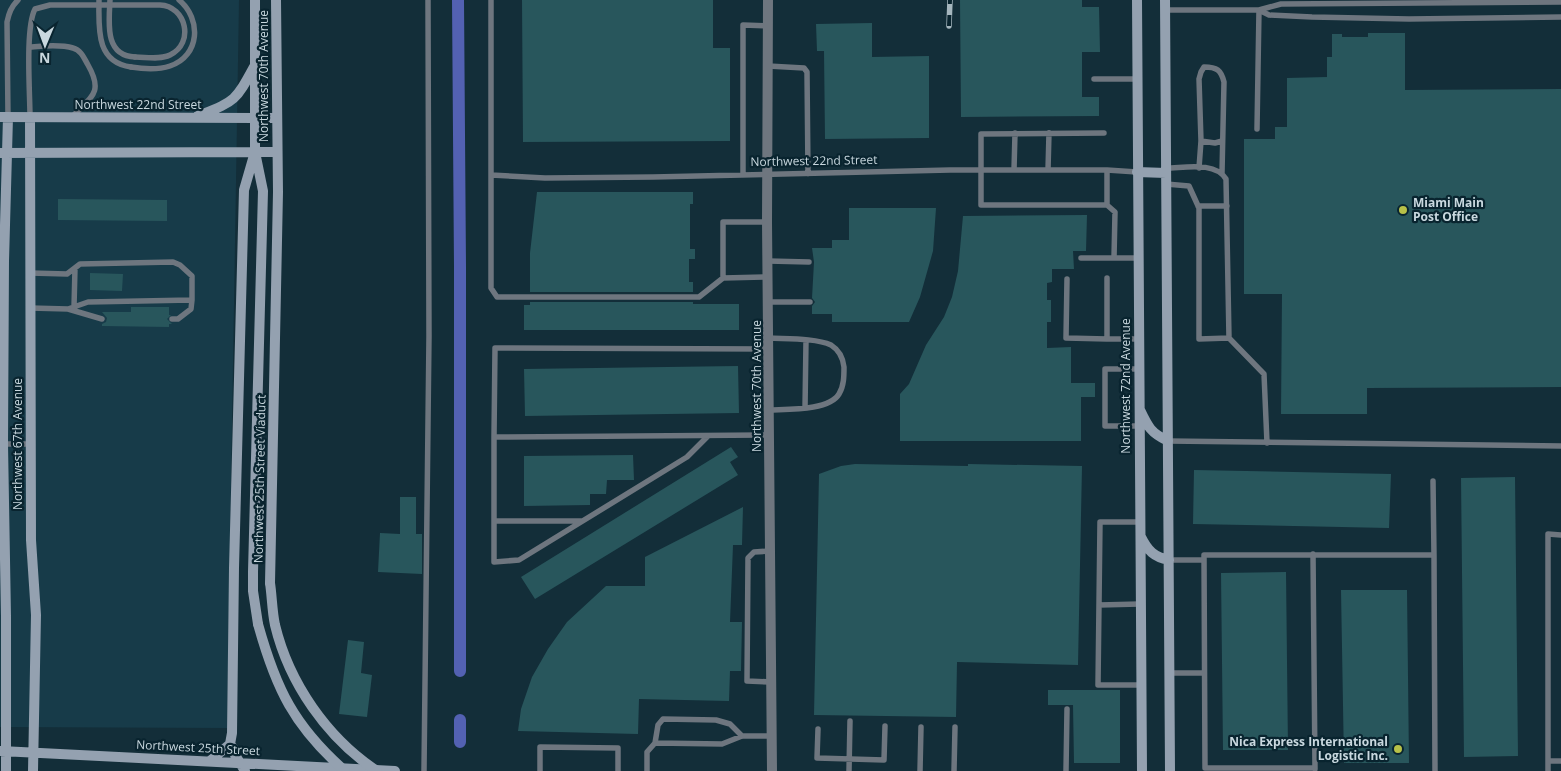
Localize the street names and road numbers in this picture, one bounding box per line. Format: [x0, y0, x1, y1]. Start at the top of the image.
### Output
street label: Northwest 70th Avenue [255, 10, 272, 142]
street label: Northwest 22nd Street [74, 96, 202, 113]
street label: Northwest 22nd Street [750, 151, 878, 170]
street label: Northwest 72nd Avenue [1117, 318, 1134, 454]
street label: Northwest 70th Avenue [748, 320, 765, 452]
street label: Northwest 67th Avenue [9, 378, 26, 510]
street label: Northwest 25th Street Viaduct [250, 395, 269, 563]
street label: Northwest 25th Street [136, 736, 260, 759]

